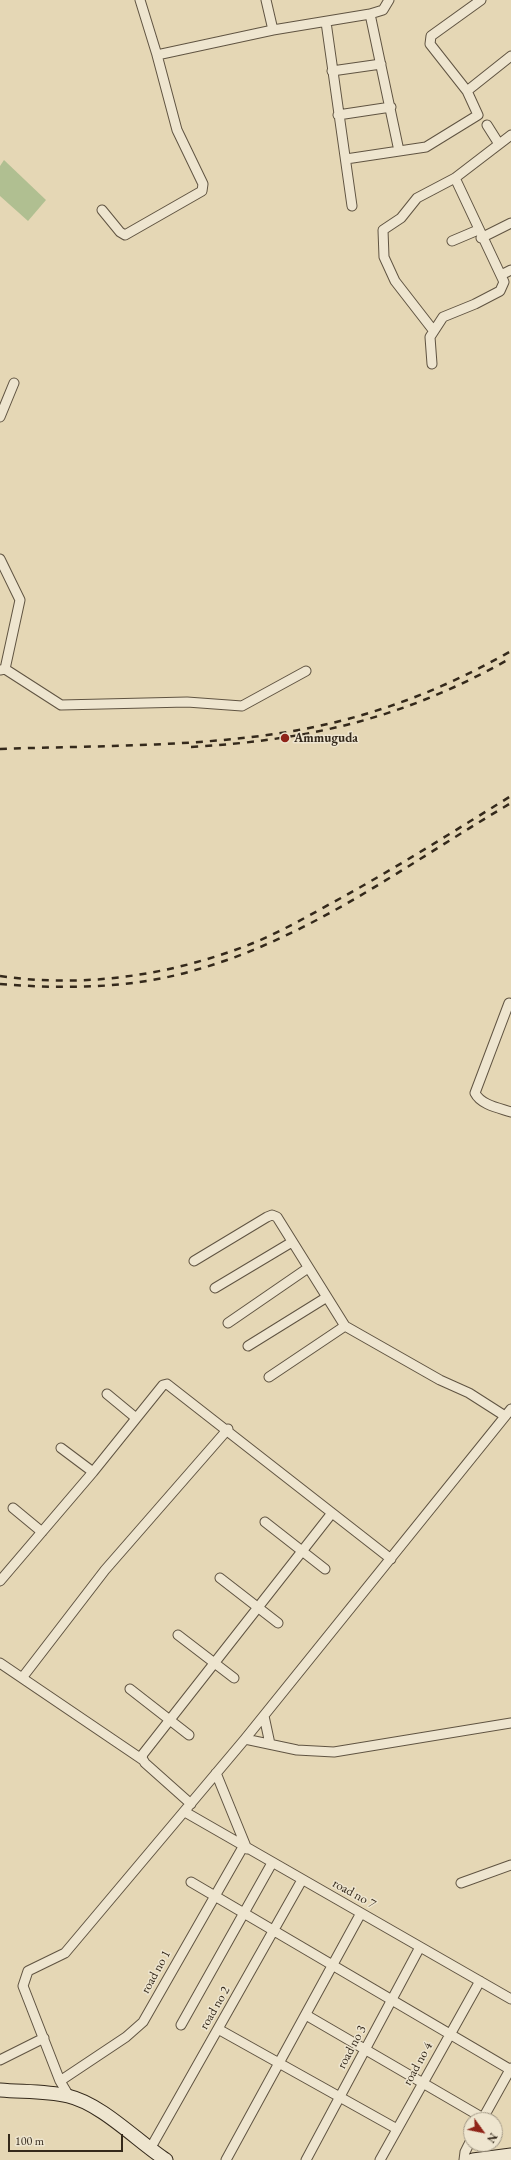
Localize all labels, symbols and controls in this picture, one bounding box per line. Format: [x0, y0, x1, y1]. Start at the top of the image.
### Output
place label: Ammuguda [294, 730, 358, 746]
marker: Ammuguda [279, 732, 291, 744]
street label: road no 7 [330, 1876, 378, 1912]
street label: road no 1 [138, 1948, 174, 1996]
street label: road no 2 [196, 1984, 234, 2032]
street label: road no 3 [334, 2023, 370, 2071]
street label: road no 4 [400, 2040, 436, 2088]
north arrow [463, 2112, 503, 2152]
scale bar [10, 2126, 125, 2152]
text: N [484, 2130, 501, 2146]
text: 100 m [15, 2133, 44, 2149]

